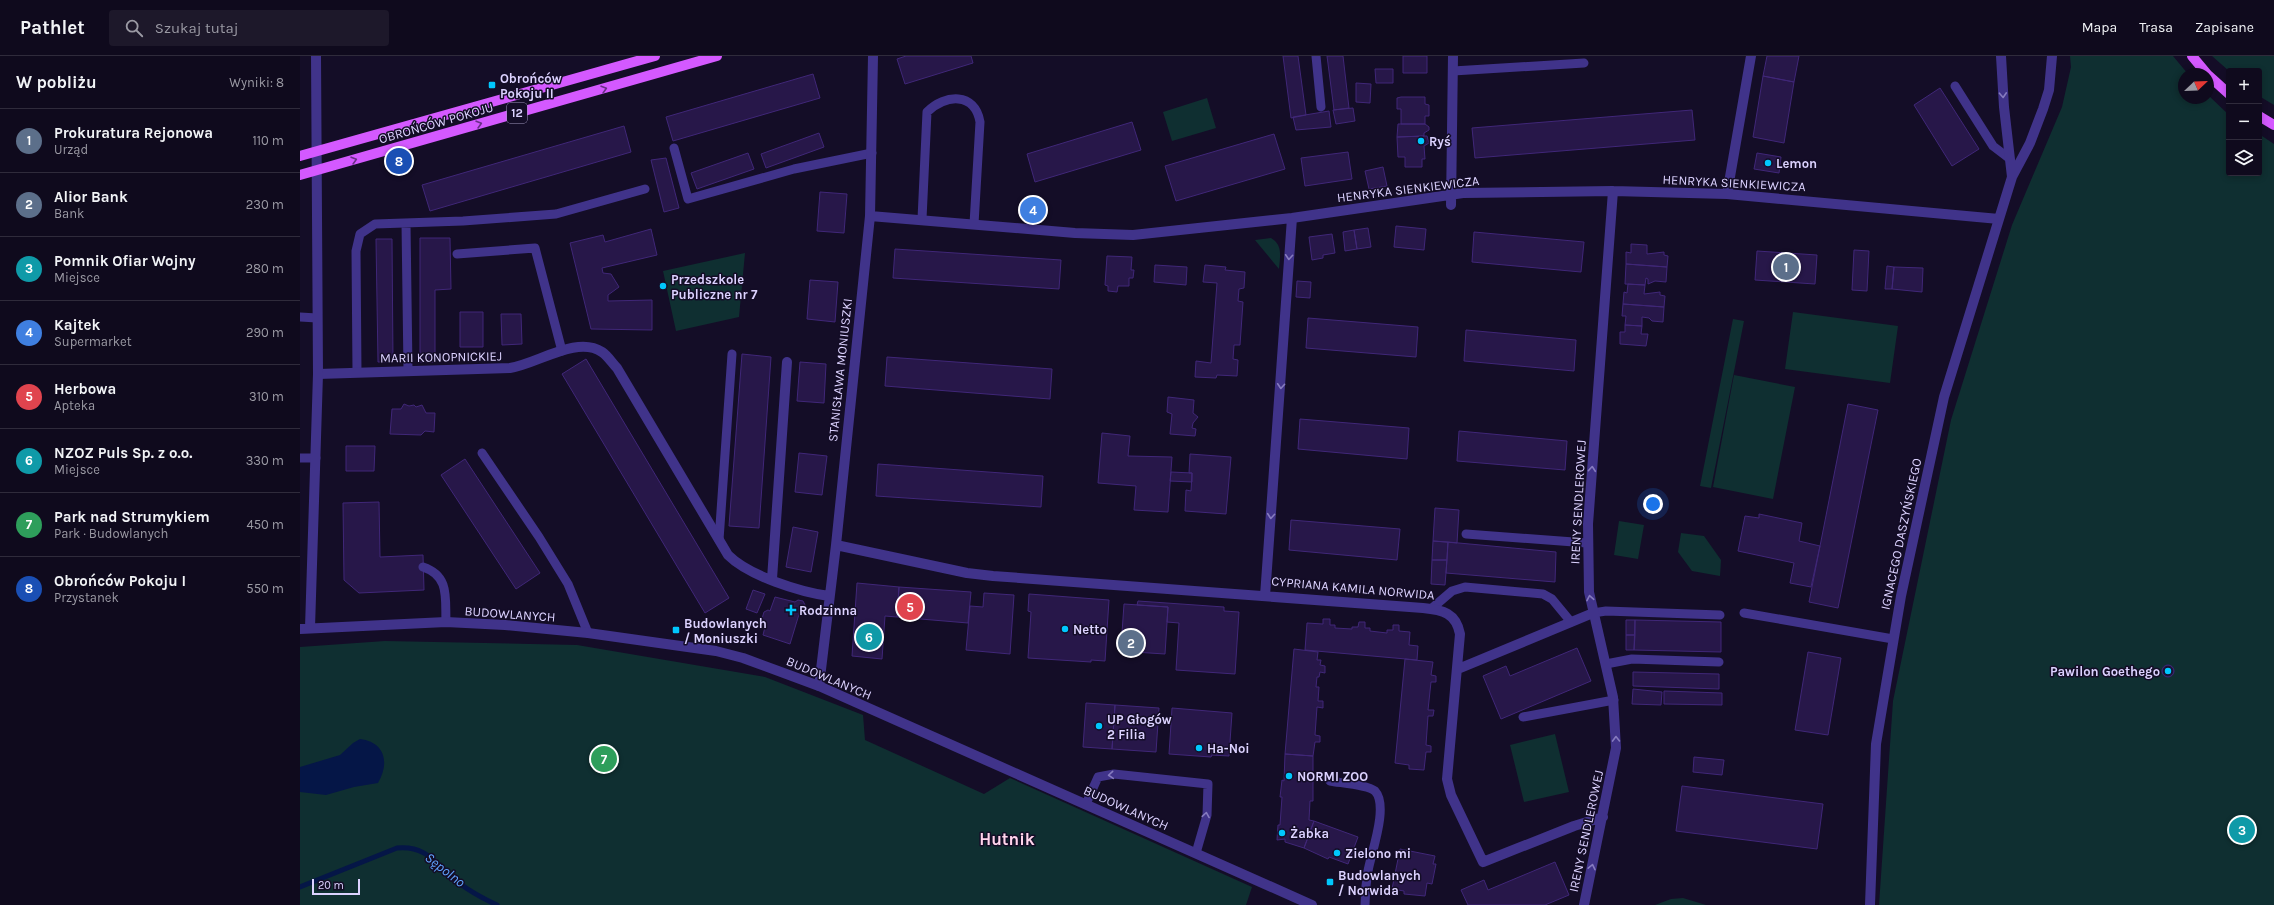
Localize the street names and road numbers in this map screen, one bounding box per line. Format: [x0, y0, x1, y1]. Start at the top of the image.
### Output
street label: OBROŃCÓW POKOJU [376, 98, 495, 147]
road number: 12 [507, 103, 527, 123]
street label: HENRYKA SIENKIEWICZA [1662, 172, 1807, 194]
street label: HENRYKA SIENKIEWICZA [1336, 173, 1481, 205]
street label: STANISŁAWA MONIUSZKI [825, 298, 855, 442]
street label: MARII KONOPNICKIEJ [380, 348, 502, 366]
street label: IRENY SENDLEROWEJ [1567, 439, 1589, 565]
street label: IGNACEGO DASZYŃSKIEGO [1876, 456, 1924, 611]
street label: CYPRIANA KAMILA NORWIDA [1271, 573, 1436, 603]
street label: BUDOWLANYCH [464, 603, 556, 625]
street label: BUDOWLANYCH [784, 653, 874, 703]
street label: IRENY SENDLEROWEJ [1566, 769, 1606, 893]
street label: BUDOWLANYCH [1081, 783, 1171, 833]

